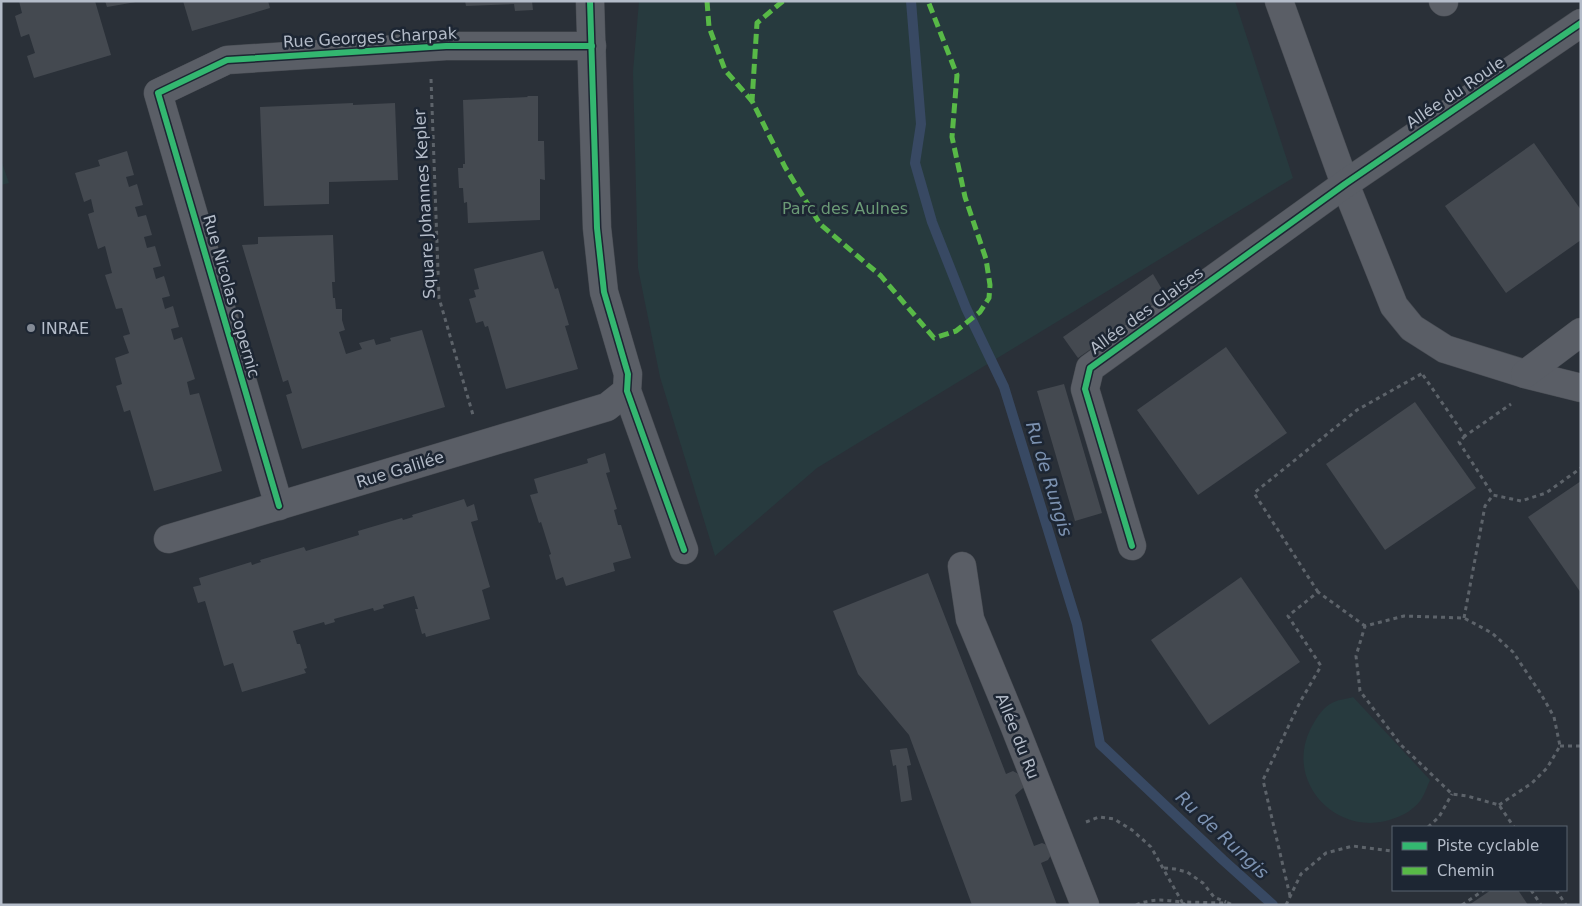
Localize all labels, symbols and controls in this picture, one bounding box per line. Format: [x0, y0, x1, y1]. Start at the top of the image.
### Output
street label: Rue Georges Charpak [283, 23, 458, 52]
street label: Allée du Roule [1402, 52, 1508, 132]
street label: Square Johannes Kepler [410, 108, 439, 299]
park label: Parc des Aulnes [782, 199, 908, 218]
street label: Rue Nicolas Copernic [199, 212, 264, 380]
street label: Allée des Glaises [1086, 263, 1207, 358]
place label: INRAE [41, 319, 89, 338]
marker: INRAE [25, 322, 37, 334]
water label: Ru de Rungis [1022, 419, 1077, 539]
street label: Rue Galilée [354, 447, 446, 492]
street label: Allée du Ru [992, 691, 1043, 782]
water label: Ru de Rungis [1172, 786, 1273, 883]
legend [1392, 826, 1567, 891]
text: Piste cyclable [1437, 837, 1539, 855]
text: Chemin [1437, 862, 1495, 880]

